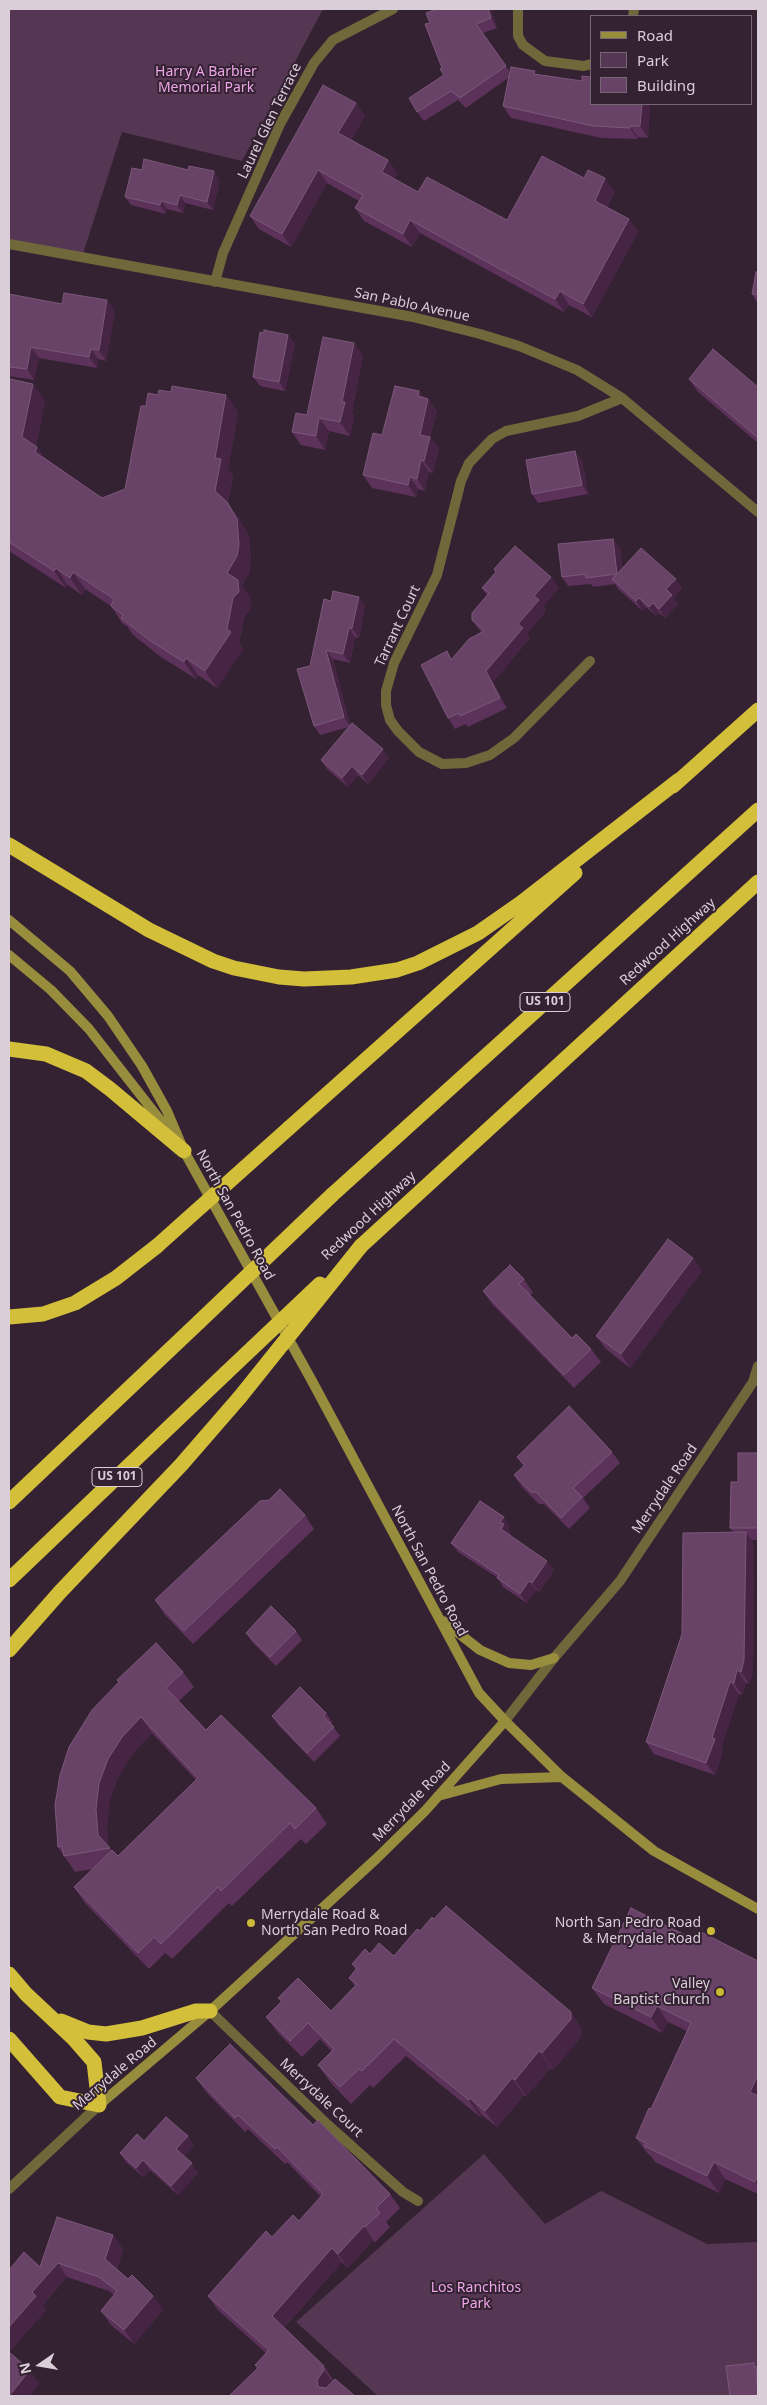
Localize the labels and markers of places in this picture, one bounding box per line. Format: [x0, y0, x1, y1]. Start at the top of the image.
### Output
place label: Merrydale Road & North San Pedro Road [261, 1907, 407, 1940]
place label: North San Pedro Road & Merrydale Road [555, 1915, 701, 1948]
marker: Merrydale Road & North San Pedro Road [245, 1917, 257, 1929]
marker: North San Pedro Road & Merrydale Road [705, 1925, 717, 1937]
place label: Valley Baptist Church [613, 1976, 710, 2008]
marker: Valley Baptist Church [714, 1986, 726, 1998]

